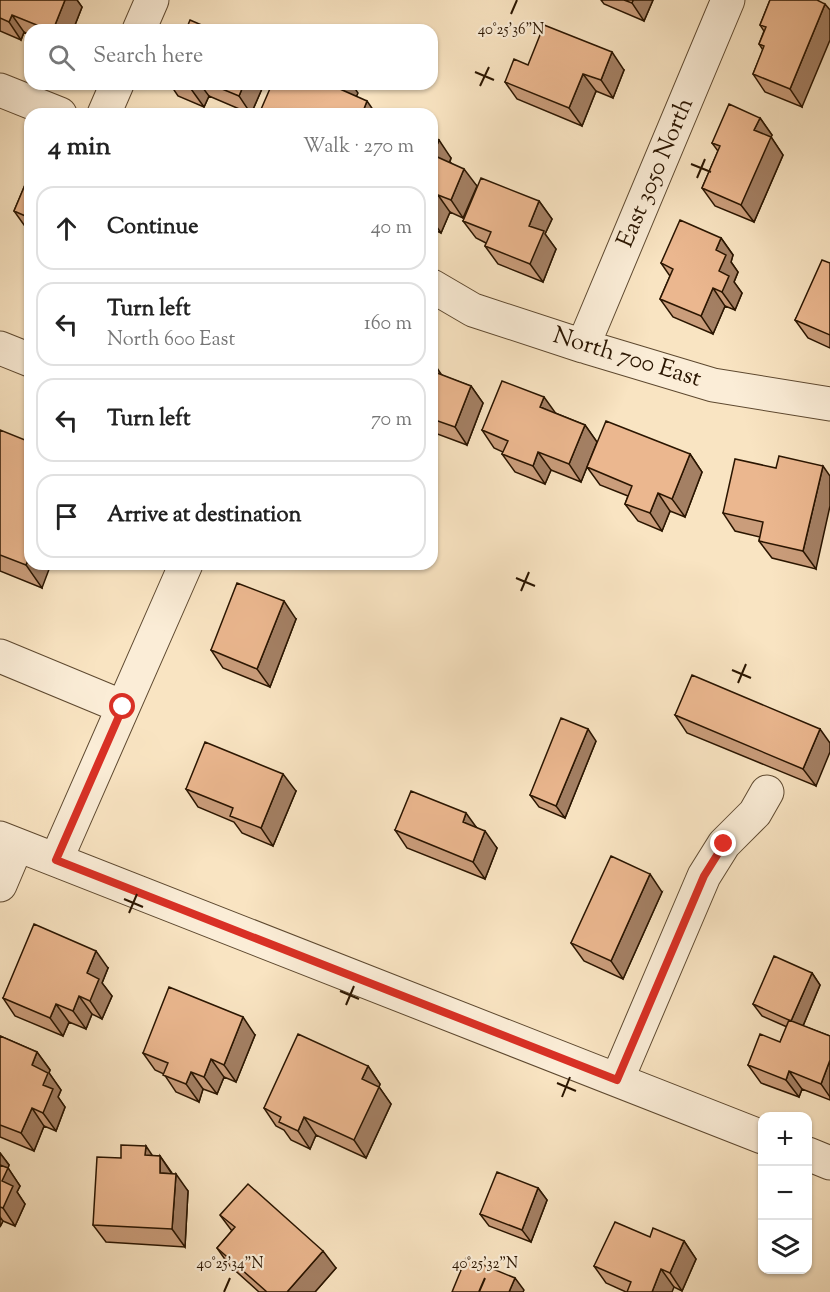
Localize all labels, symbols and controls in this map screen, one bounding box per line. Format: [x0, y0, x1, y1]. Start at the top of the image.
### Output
text: 40°25'36"N [478, 20, 544, 41]
search box [24, 24, 438, 90]
icon: search [45, 41, 78, 74]
text: Search here [93, 41, 203, 73]
street label: East 3050 North [609, 93, 703, 253]
text: 4 min [48, 129, 111, 166]
text: Walk · 270 m [303, 133, 414, 162]
icon: ahead [50, 212, 83, 245]
text: Continue [107, 212, 198, 244]
text: 40 m [371, 214, 412, 243]
text: Turn left [107, 294, 190, 326]
icon: left [50, 308, 83, 341]
text: 160 m [364, 310, 412, 339]
street label: North 700 East [549, 319, 705, 397]
text: North 600 East [107, 326, 235, 355]
icon: left [50, 404, 83, 437]
text: Turn left [107, 404, 190, 436]
text: 70 m [371, 406, 412, 435]
icon: arrive [50, 500, 83, 533]
text: Arrive at destination [107, 500, 302, 532]
route start [109, 693, 135, 719]
route end [710, 830, 736, 856]
map controls [758, 1112, 812, 1274]
button: + [758, 1112, 812, 1166]
button: − [758, 1166, 812, 1220]
button: layers [758, 1220, 812, 1274]
text: 40°25'34"N [197, 1254, 263, 1275]
text: 40°25'32"N [452, 1254, 518, 1275]

